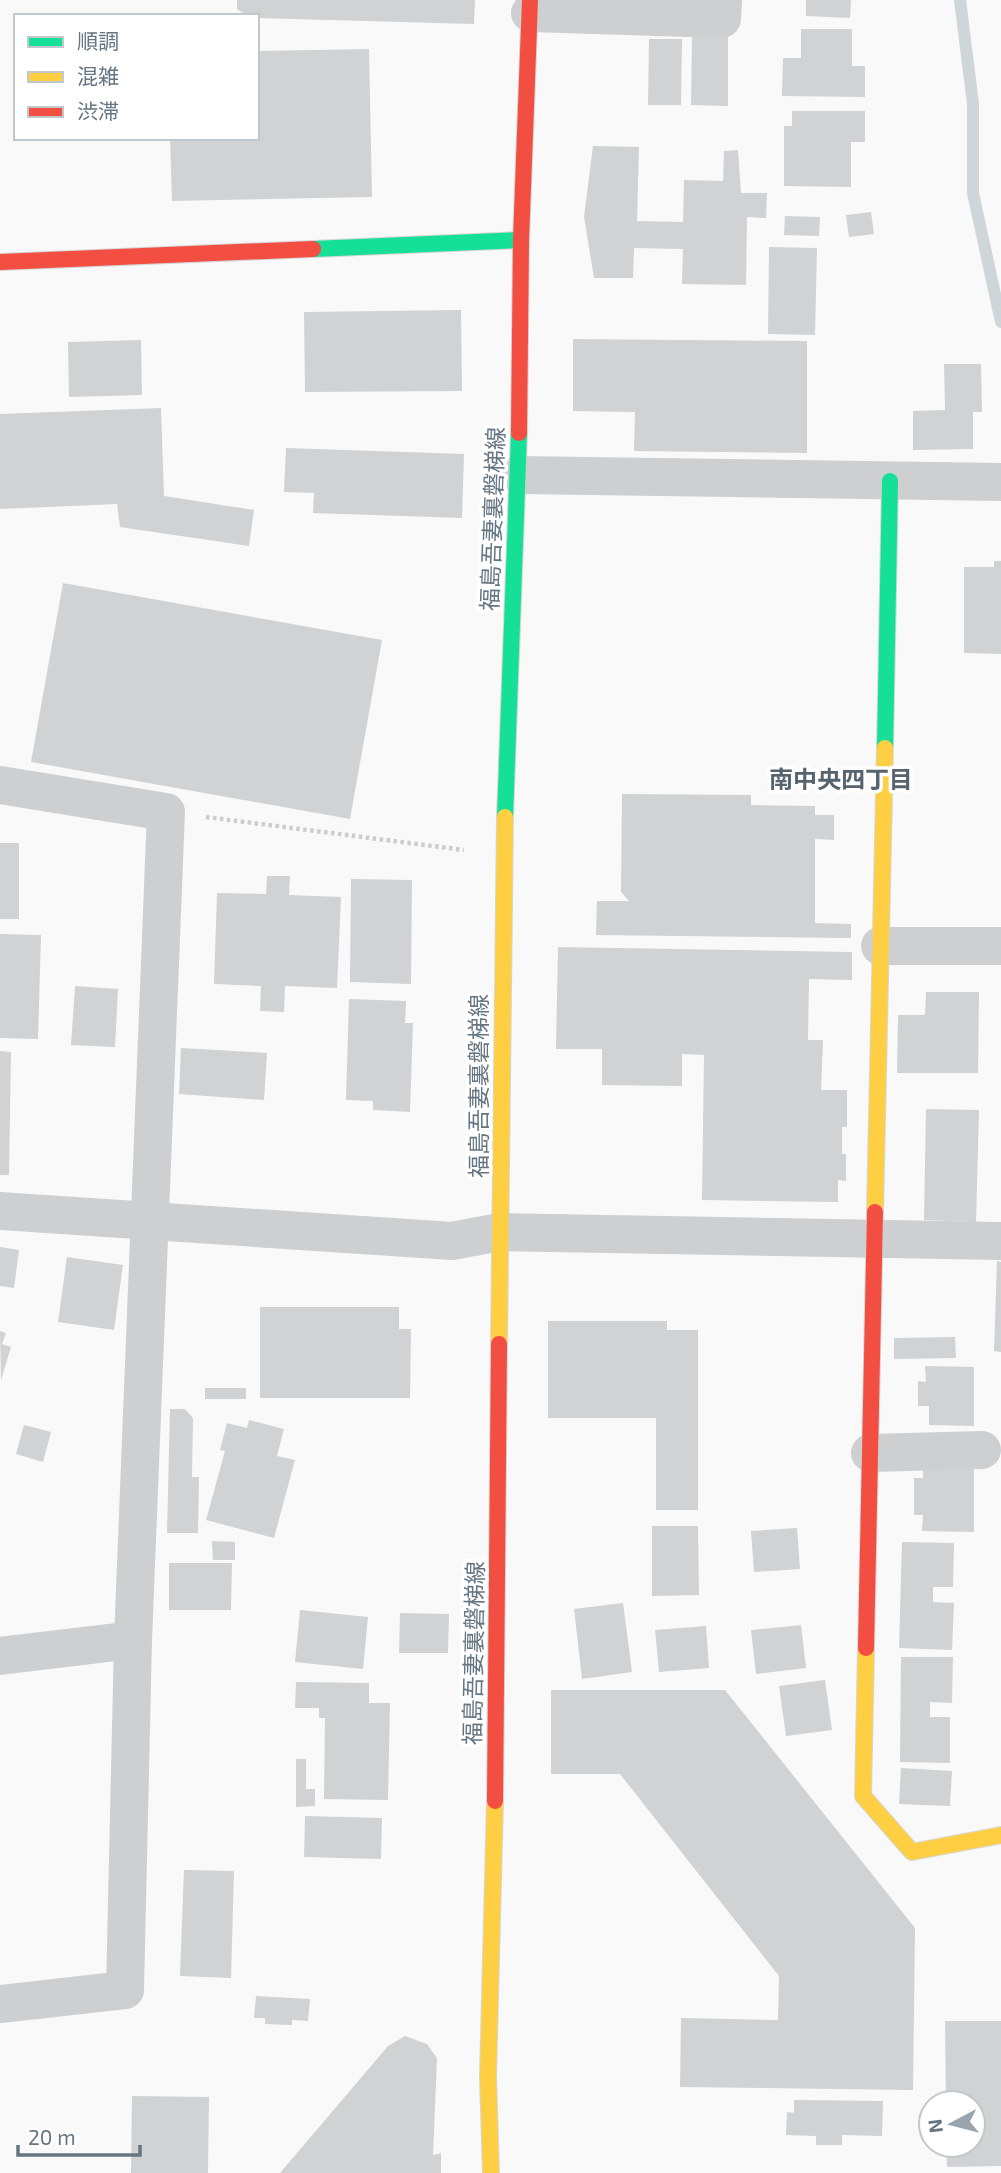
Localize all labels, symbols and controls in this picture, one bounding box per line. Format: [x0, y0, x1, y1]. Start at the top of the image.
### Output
legend [14, 14, 259, 140]
text: 順調 [77, 28, 119, 53]
text: 混雑 [77, 63, 119, 88]
text: 渋滞 [77, 98, 119, 123]
street label: 福島吾妻裏磐梯線 [475, 427, 509, 611]
district label: 南中央四丁目 [769, 764, 913, 793]
street label: 福島吾妻裏磐梯線 [464, 994, 492, 1178]
street label: 福島吾妻裏磐梯線 [457, 1561, 489, 1745]
north arrow [917, 2089, 987, 2159]
scale bar [18, 2114, 140, 2158]
text: N [922, 2118, 947, 2134]
text: 20 m [28, 2124, 76, 2149]

